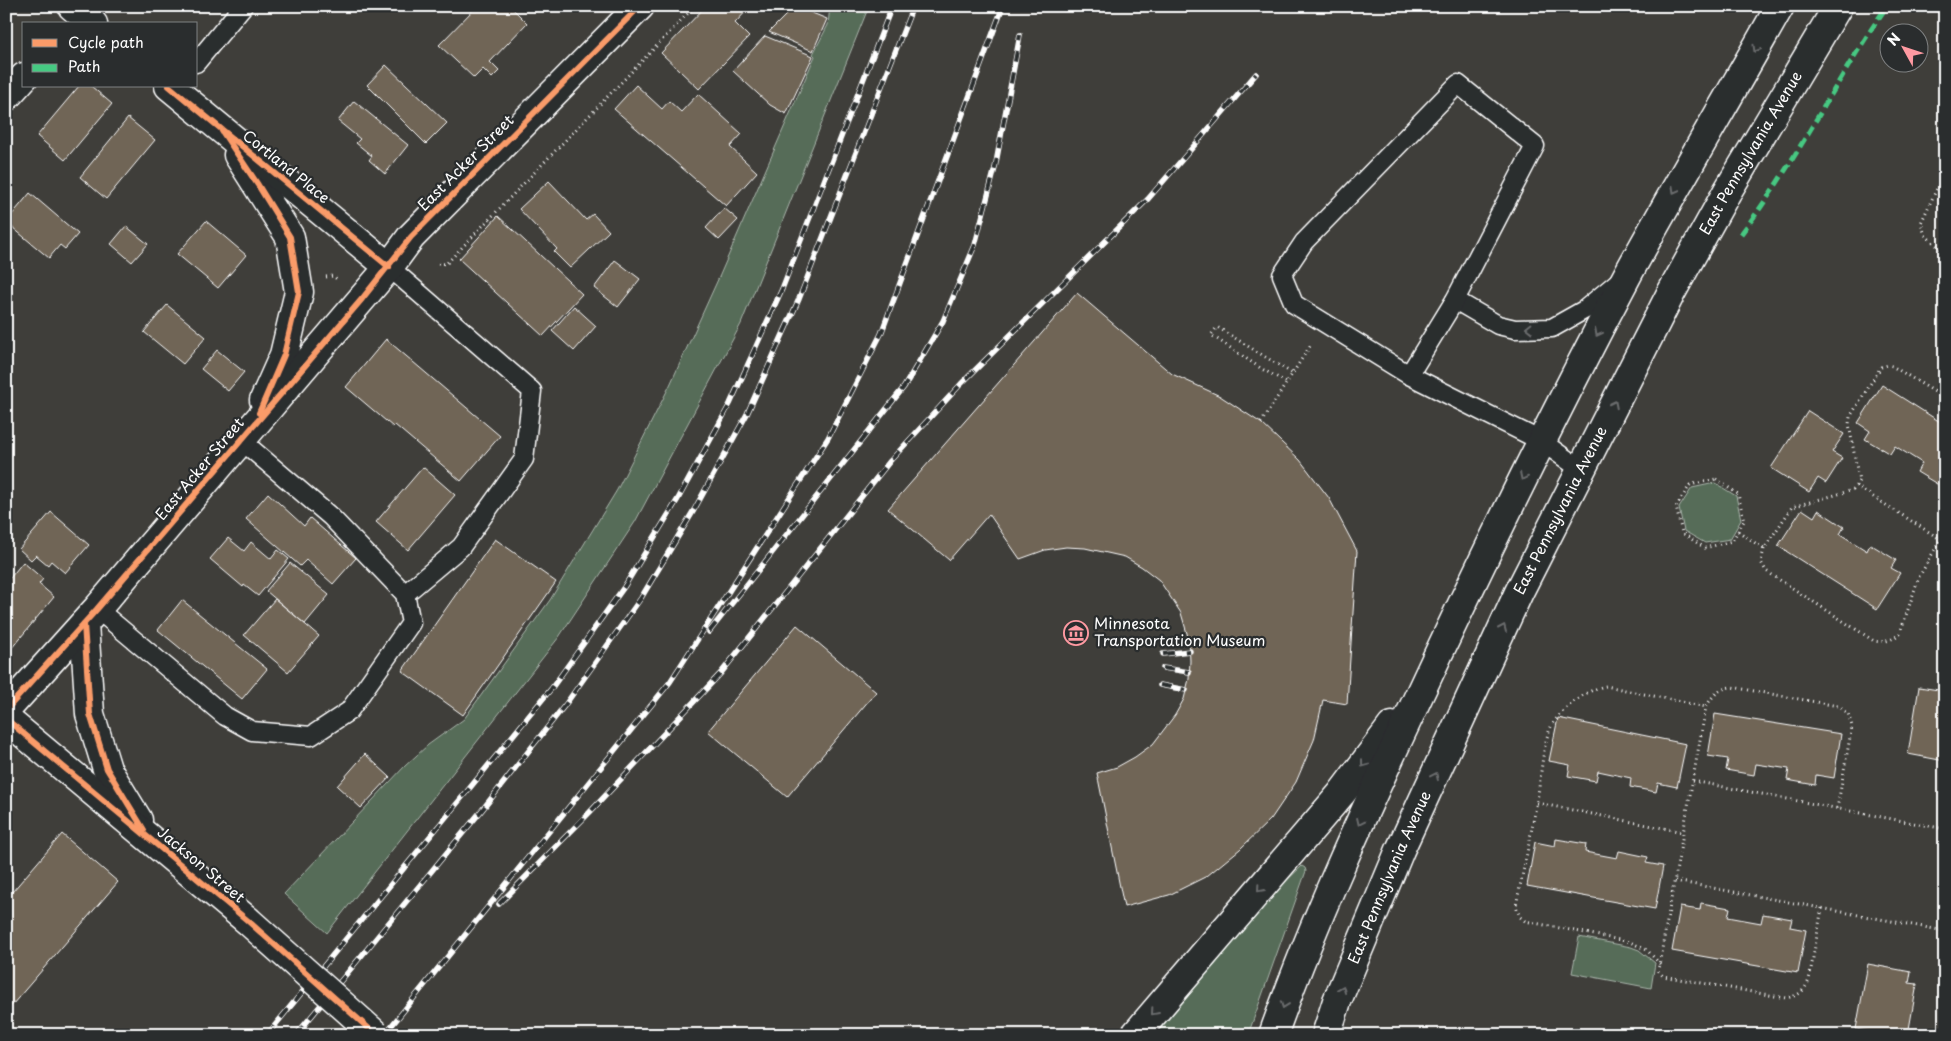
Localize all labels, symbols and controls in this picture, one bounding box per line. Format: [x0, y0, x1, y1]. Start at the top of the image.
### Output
legend [22, 22, 198, 88]
north arrow [1878, 22, 1928, 72]
text: N [1882, 28, 1905, 50]
text: Cycle path [68, 30, 144, 53]
one-way arrow [1752, 43, 1762, 52]
text: Path [68, 54, 100, 77]
street label: East Pennsylvania Avenue [1693, 66, 1807, 238]
street label: East Acker Street [412, 109, 518, 215]
street label: Cortland Place [238, 123, 336, 208]
one-way arrow [1671, 184, 1681, 193]
one-way arrow [1525, 323, 1533, 334]
one-way arrow [1594, 327, 1604, 336]
one-way arrow [1608, 400, 1618, 409]
street label: East Acker Street [149, 412, 249, 524]
street label: East Pennsylvania Avenue [1507, 421, 1612, 598]
one-way arrow [1519, 472, 1529, 481]
place label: Minnesota Transportation Museum [1094, 611, 1265, 651]
museum icon: Minnesota Transportation Museum [1063, 620, 1089, 646]
one-way arrow [1496, 624, 1507, 633]
one-way arrow [1361, 758, 1369, 767]
one-way arrow [1429, 772, 1439, 781]
street label: East Pennsylvania Avenue [1341, 787, 1436, 967]
one-way arrow [1355, 817, 1366, 826]
street label: Jackson Street [153, 820, 251, 907]
one-way arrow [1257, 883, 1266, 892]
one-way arrow [1336, 985, 1347, 994]
one-way arrow [1280, 1000, 1290, 1008]
one-way arrow [1151, 1007, 1160, 1016]

